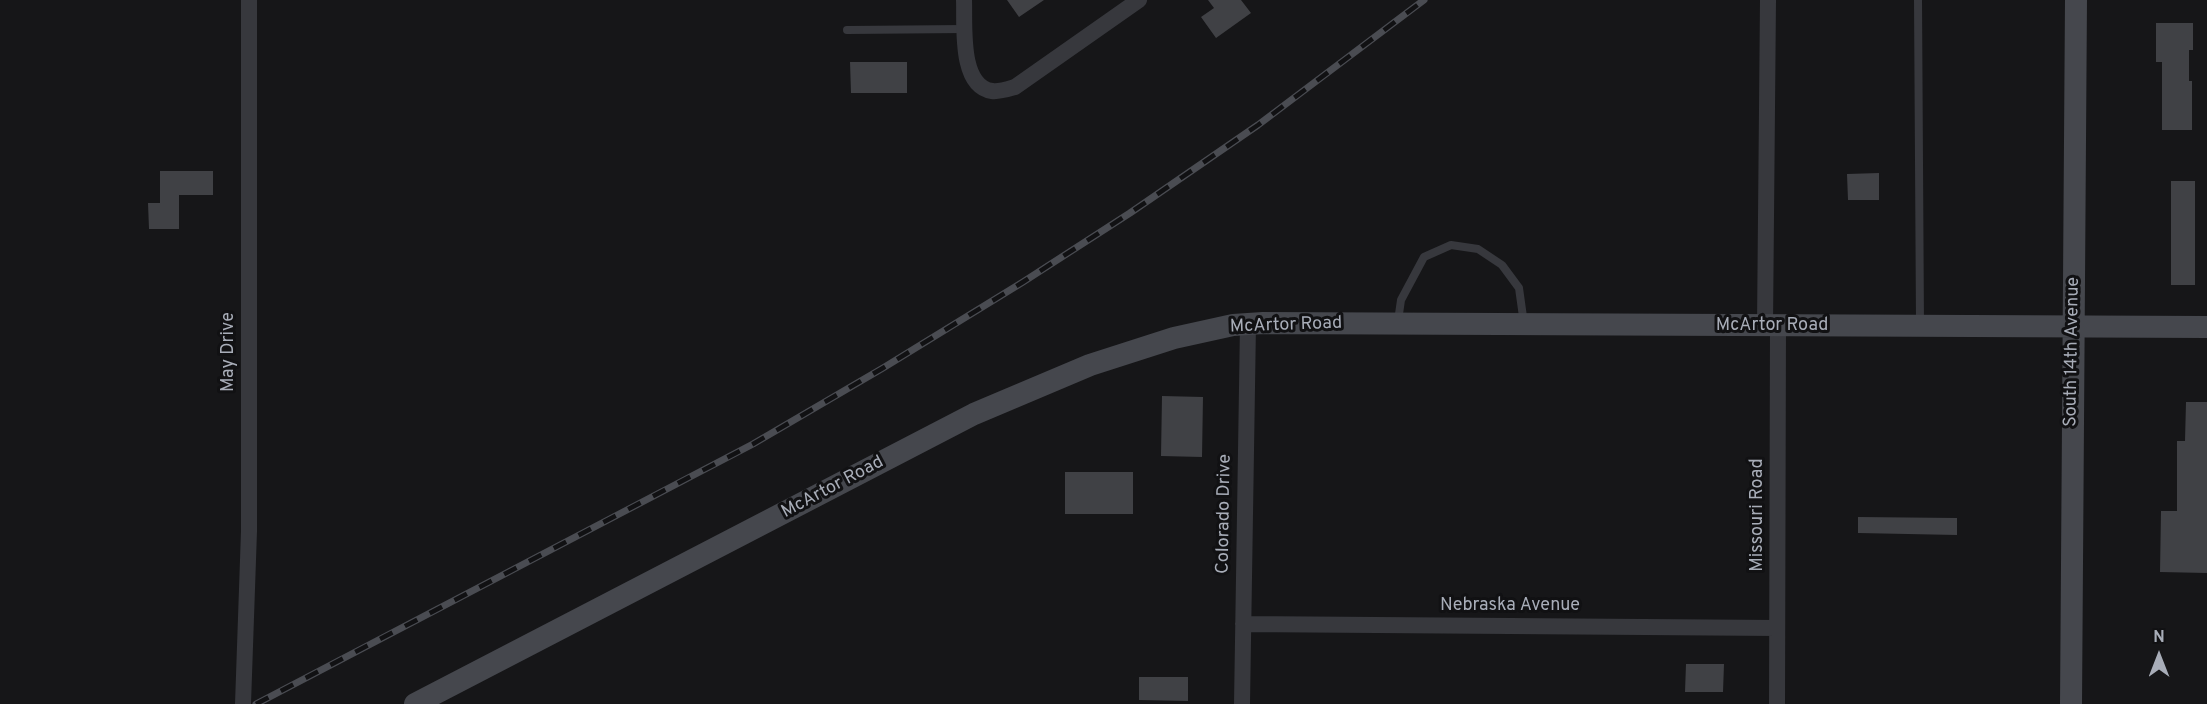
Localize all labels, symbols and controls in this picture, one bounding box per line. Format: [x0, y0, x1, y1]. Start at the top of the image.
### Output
street label: South 14th Avenue [2061, 277, 2085, 427]
street label: May Drive [218, 312, 240, 392]
street label: McArtor Road [1229, 313, 1343, 339]
street label: McArtor Road [1716, 315, 1828, 337]
street label: McArtor Road [778, 452, 888, 524]
street label: Colorado Drive [1213, 454, 1237, 574]
street label: Missouri Road [1747, 458, 1769, 572]
street label: Nebraska Avenue [1440, 595, 1580, 617]
north arrow [2129, 626, 2189, 686]
text: N [2153, 628, 2165, 648]

